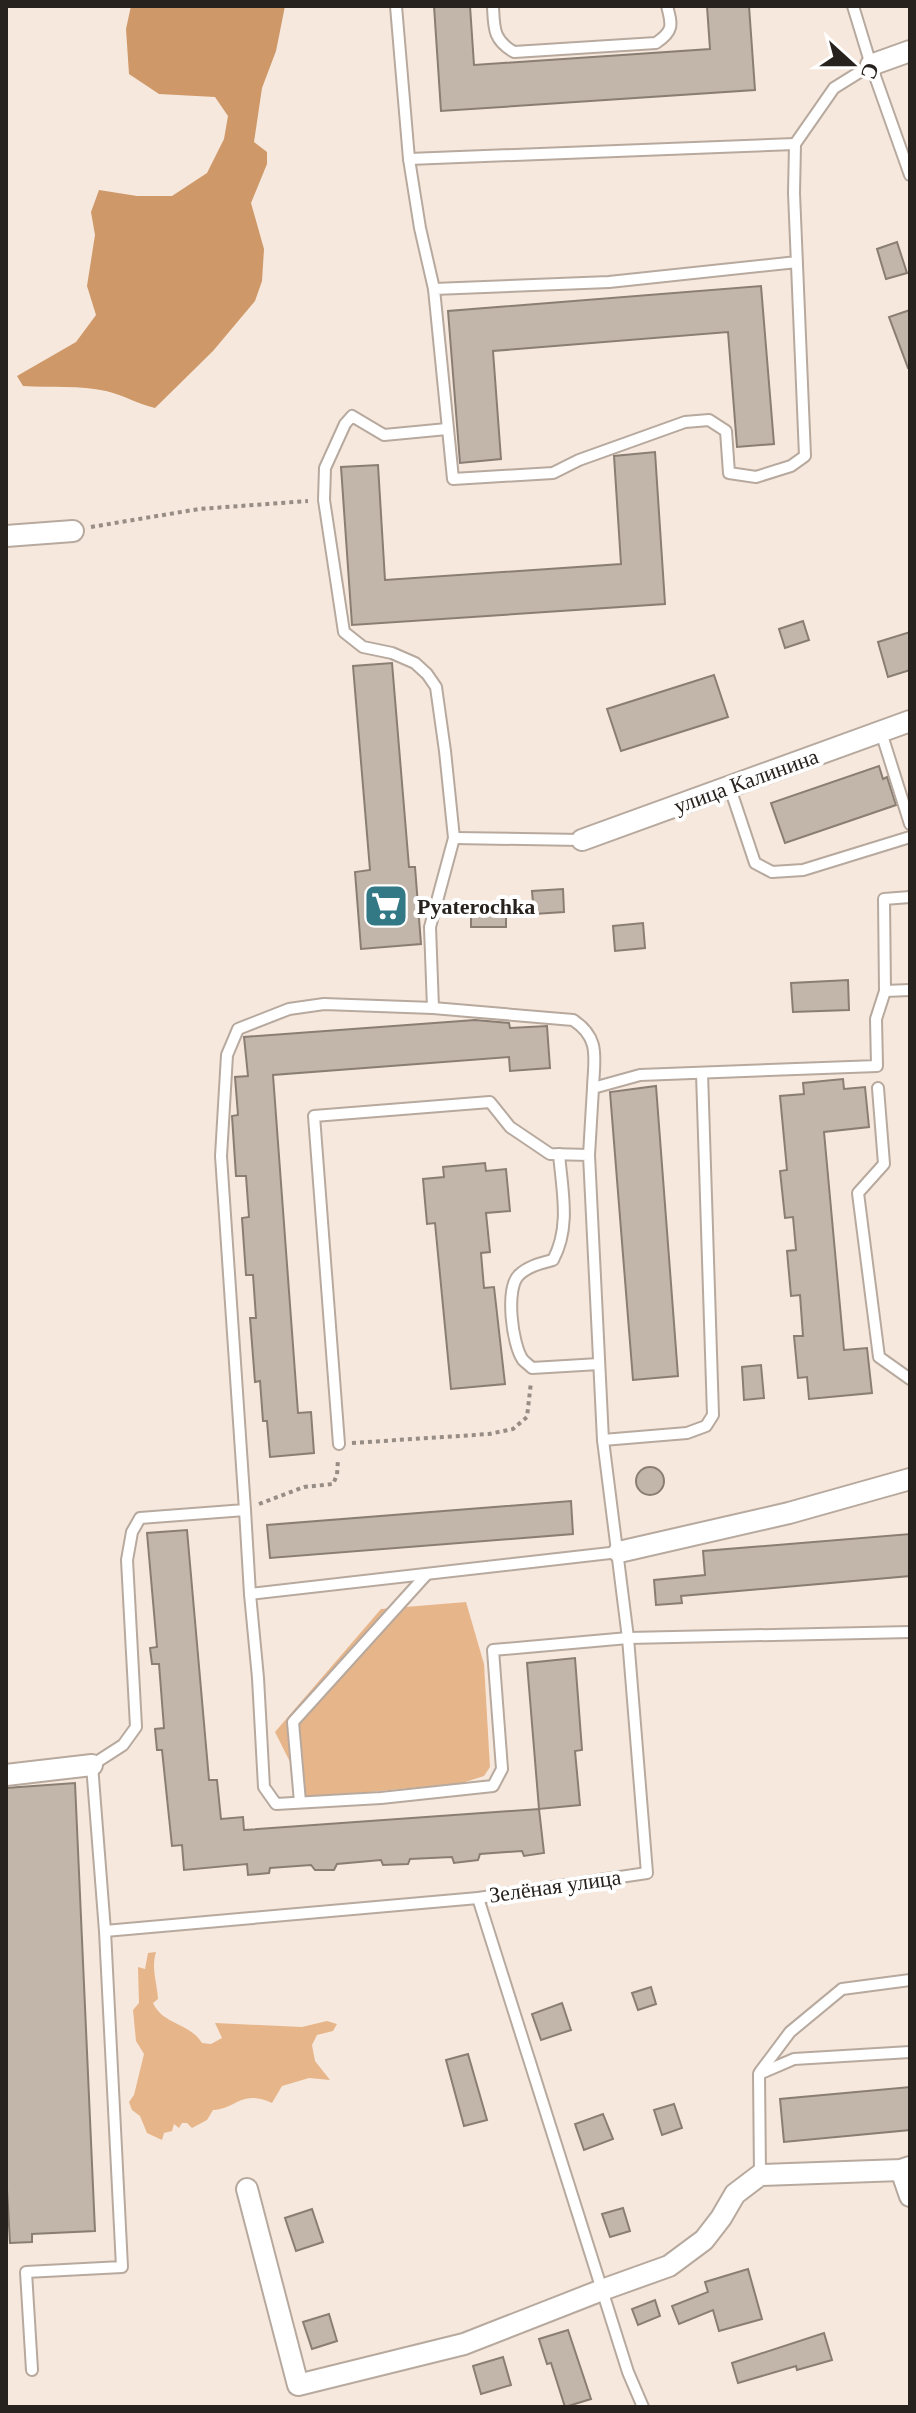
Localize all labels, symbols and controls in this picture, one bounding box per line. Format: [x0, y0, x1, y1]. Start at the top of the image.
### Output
north arrow [812, 24, 892, 104]
text: С [856, 59, 885, 83]
street label: улица Калинина [670, 743, 822, 819]
supermarket icon: Pyaterochka [362, 882, 410, 930]
place label: Pyaterochka [417, 894, 535, 919]
street label: Зелёная улица [487, 1864, 623, 1908]

